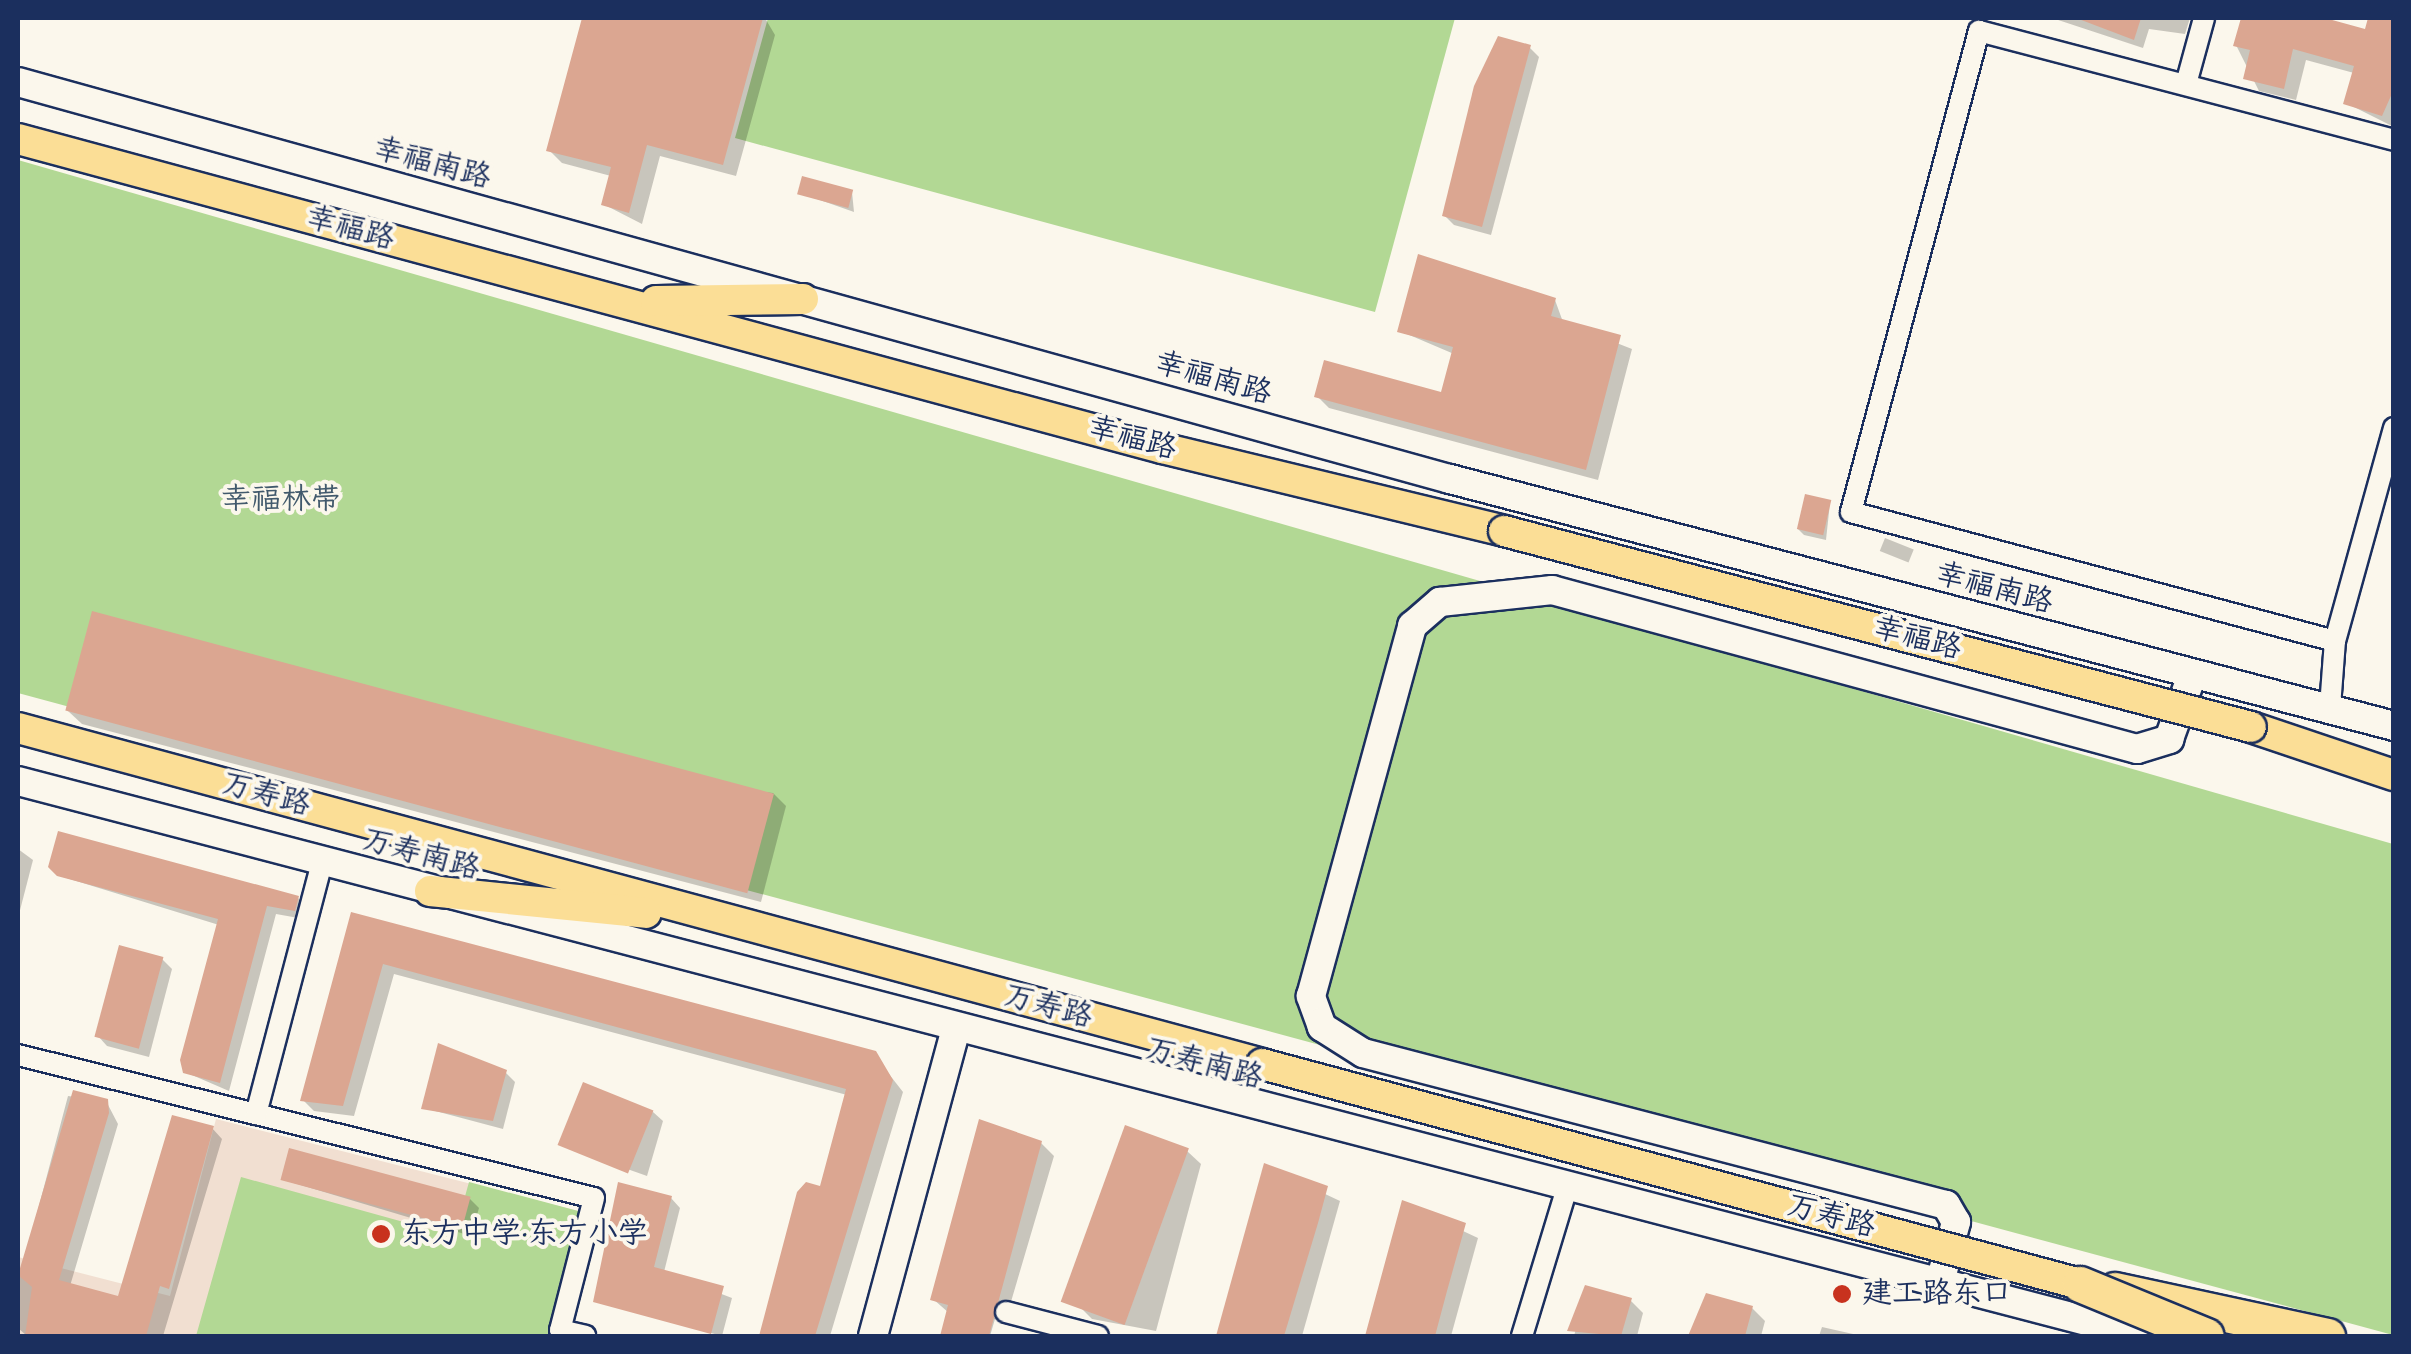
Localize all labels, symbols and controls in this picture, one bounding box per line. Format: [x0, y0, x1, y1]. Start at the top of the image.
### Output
street label: 幸福南路 [369, 131, 495, 197]
street label: 幸福路 [302, 200, 398, 258]
street label: 幸福南路 [1150, 345, 1276, 413]
street label: 幸福路 [1084, 410, 1180, 468]
park label: 幸福林带 [221, 482, 341, 518]
street label: 幸福南路 [1931, 556, 2057, 622]
street label: 幸福路 [1869, 610, 1965, 668]
street label: 万寿路 [218, 766, 314, 824]
street label: 万寿南路 [358, 822, 484, 888]
street label: 万寿路 [1000, 978, 1096, 1036]
street label: 万寿南路 [1141, 1031, 1267, 1097]
street label: 万寿路 [1783, 1188, 1879, 1246]
place label: 东方中学·东方小学 [401, 1216, 648, 1252]
marker: 东方中学·东方小学 [370, 1223, 392, 1245]
place label: 建工路东口 [1862, 1276, 2012, 1312]
marker: 建工路东口 [1831, 1283, 1853, 1305]

